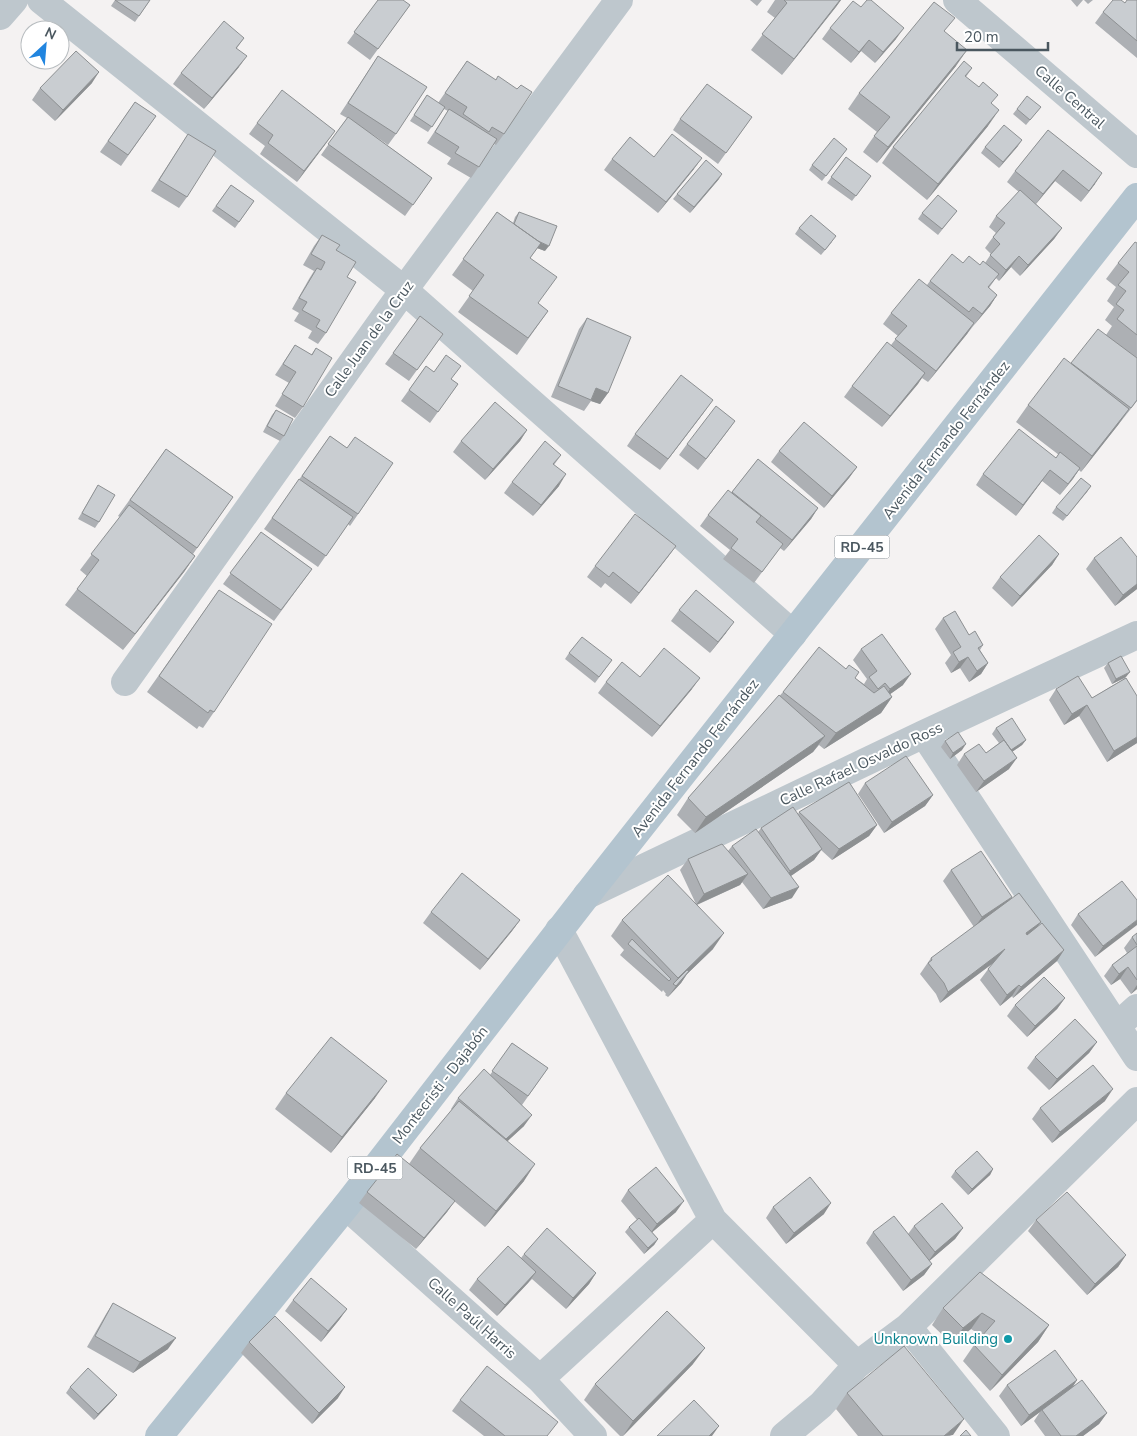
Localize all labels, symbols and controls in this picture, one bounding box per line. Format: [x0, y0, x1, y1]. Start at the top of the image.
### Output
north arrow [20, 20, 70, 70]
scale bar [957, 20, 1048, 52]
text: N [42, 23, 59, 45]
text: 20 m [964, 27, 999, 47]
street label: Calle Central [1030, 61, 1110, 134]
street label: Calle Juan de la Cruz [320, 277, 418, 401]
street label: Avenida Fernando Fernández [878, 357, 1014, 523]
road number: RD-45 [834, 536, 890, 558]
street label: Avenida Fernando Fernández [627, 675, 763, 841]
street label: Calle Rafael Osvaldo Ross [776, 717, 946, 811]
street label: Montecristi - Dajabón [388, 1022, 492, 1148]
road number: RD-45 [348, 1156, 402, 1180]
street label: Calle Paúl Harris [423, 1273, 521, 1363]
place label: Unknown Building [873, 1329, 998, 1349]
marker: Unknown Building [1002, 1333, 1014, 1345]

